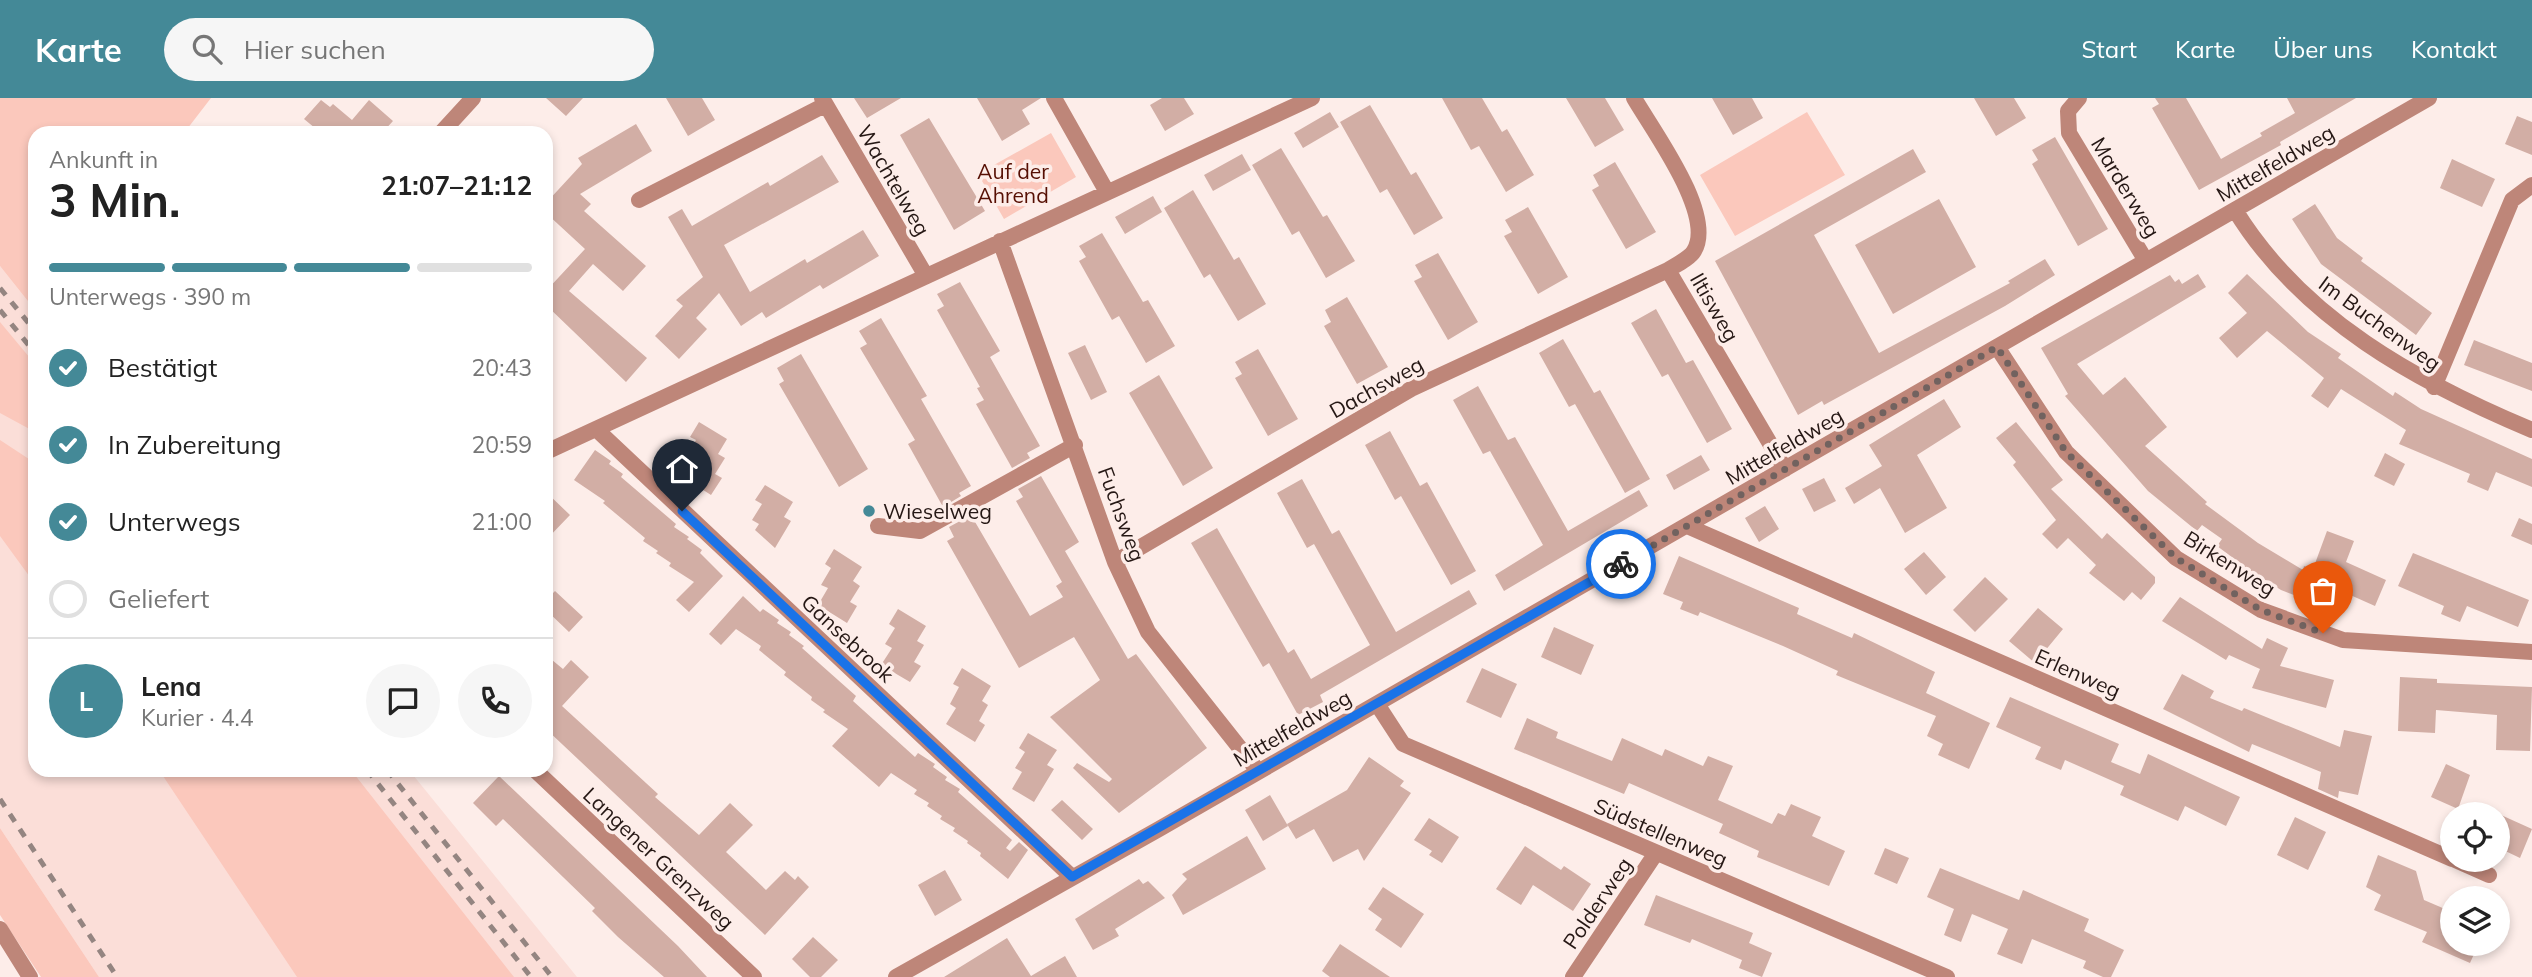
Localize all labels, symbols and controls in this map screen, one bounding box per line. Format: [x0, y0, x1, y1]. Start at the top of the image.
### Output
search box [164, 18, 654, 81]
text: Karte [35, 29, 122, 70]
icon: search [188, 30, 226, 68]
text: Hier suchen [244, 33, 386, 66]
text: Start [2081, 34, 2137, 64]
text: Karte [2175, 34, 2235, 64]
text: Über uns [2273, 34, 2373, 64]
text: Kontakt [2411, 34, 2497, 64]
street label: Mittelfeldweg [2211, 119, 2339, 207]
street label: Wachtelweg [852, 120, 936, 240]
street label: Marderweg [2086, 132, 2166, 242]
text: Ankunft in [49, 145, 158, 174]
park label: Auf der Ahrend [977, 158, 1049, 208]
text: 21:07–21:12 [381, 169, 532, 202]
text: 3 Min. [49, 171, 180, 229]
street label: Iltisweg [1685, 268, 1745, 346]
street label: Im Buchenweg [2314, 270, 2446, 376]
text: Unterwegs · 390 m [49, 282, 251, 311]
icon: check [49, 349, 87, 387]
text: Bestätigt [108, 351, 217, 384]
street label: Dachsweg [1324, 351, 1428, 423]
text: 20:43 [472, 353, 532, 382]
street label: Mittelfeldweg [1720, 402, 1848, 490]
icon: check [49, 426, 87, 464]
text: In Zubereitung [108, 428, 281, 461]
text: 20:59 [472, 430, 532, 459]
pin [652, 439, 712, 511]
icon: home [663, 450, 701, 488]
street label: Fuchsweg [1093, 463, 1151, 565]
place label: Wieselweg [883, 498, 992, 524]
icon: check [49, 503, 87, 541]
marker: Wieselweg [861, 503, 877, 519]
text: Unterwegs [108, 505, 241, 538]
text: 21:00 [472, 507, 532, 536]
street label: Birkenweg [2179, 525, 2281, 601]
courier [1586, 529, 1656, 599]
icon: bike [1602, 545, 1640, 583]
pin [2293, 561, 2353, 633]
icon: bag [2304, 572, 2342, 610]
text: Geliefert [108, 582, 209, 615]
street label: Gansebrook [796, 589, 900, 688]
street label: Erlenweg [2031, 643, 2125, 703]
button: chat [366, 664, 440, 738]
button: phone [458, 664, 532, 738]
text: Lena [141, 670, 201, 703]
street label: Mittelfeldweg [1228, 684, 1356, 772]
text: L [79, 685, 93, 718]
text: Kurier · 4.4 [141, 703, 253, 732]
street label: Langener Grenzweg [578, 781, 740, 935]
street label: Südstellenweg [1590, 792, 1732, 872]
map controls [2440, 802, 2510, 956]
button: locate [2440, 802, 2510, 872]
street label: Polderweg [1557, 852, 1637, 954]
button: layers [2440, 886, 2510, 956]

